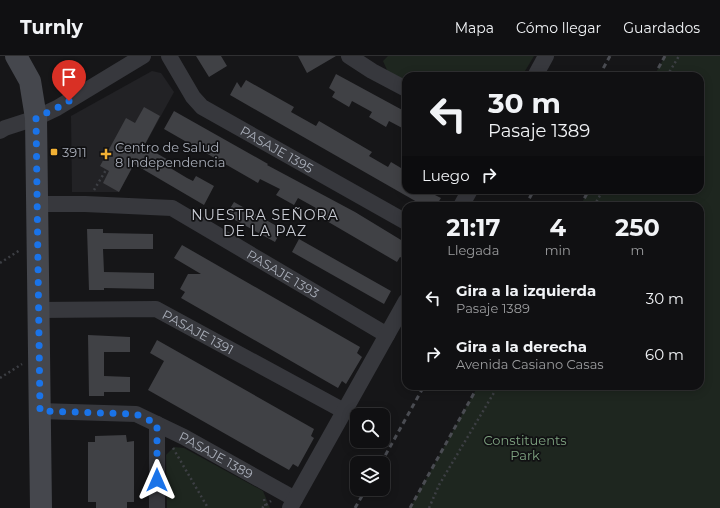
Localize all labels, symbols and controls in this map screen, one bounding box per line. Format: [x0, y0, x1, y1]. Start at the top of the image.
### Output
text: Turnly [20, 16, 83, 39]
text: Mapa [455, 19, 494, 37]
text: Cómo llegar [516, 19, 601, 37]
text: Guardados [623, 19, 700, 37]
pin [52, 60, 86, 101]
icon: arrive [58, 66, 80, 88]
text: 30 m [488, 86, 561, 120]
icon: left [422, 88, 474, 140]
text: Pasaje 1389 [488, 120, 590, 142]
street label: PASAJE 1395 [237, 122, 316, 176]
place label: Centro de Salud 8 Independencia [115, 139, 225, 170]
place label: 3911 [62, 144, 87, 160]
marker: 3911 [49, 147, 59, 157]
marker: Centro de Salud 8 Independencia [100, 148, 112, 160]
icon: right [478, 164, 500, 186]
text: Luego [422, 166, 470, 185]
district label: NUESTRA SEÑORA DE LA PAZ [191, 206, 339, 240]
text: 21:17 [446, 213, 500, 242]
text: 4 [549, 213, 566, 242]
text: 250 [615, 213, 660, 242]
text: Llegada [447, 242, 499, 258]
text: min [545, 242, 571, 258]
text: m [630, 242, 644, 258]
street label: PASAJE 1393 [244, 246, 322, 301]
text: Gira a la izquierda [456, 281, 596, 300]
icon: left [422, 287, 444, 309]
text: 30 m [646, 289, 684, 308]
text: Pasaje 1389 [456, 300, 530, 316]
street label: PASAJE 1391 [160, 306, 237, 358]
text: Gira a la derecha [456, 337, 587, 356]
icon: right [422, 343, 444, 365]
text: 60 m [645, 345, 684, 364]
text: Avenida Casiano Casas [456, 356, 604, 372]
map controls [350, 408, 390, 496]
button: search [350, 408, 390, 448]
street label: PASAJE 1389 [176, 428, 256, 482]
park label: Constituents Park [483, 432, 567, 463]
button: layers [350, 456, 390, 496]
position arrow [136, 459, 178, 501]

